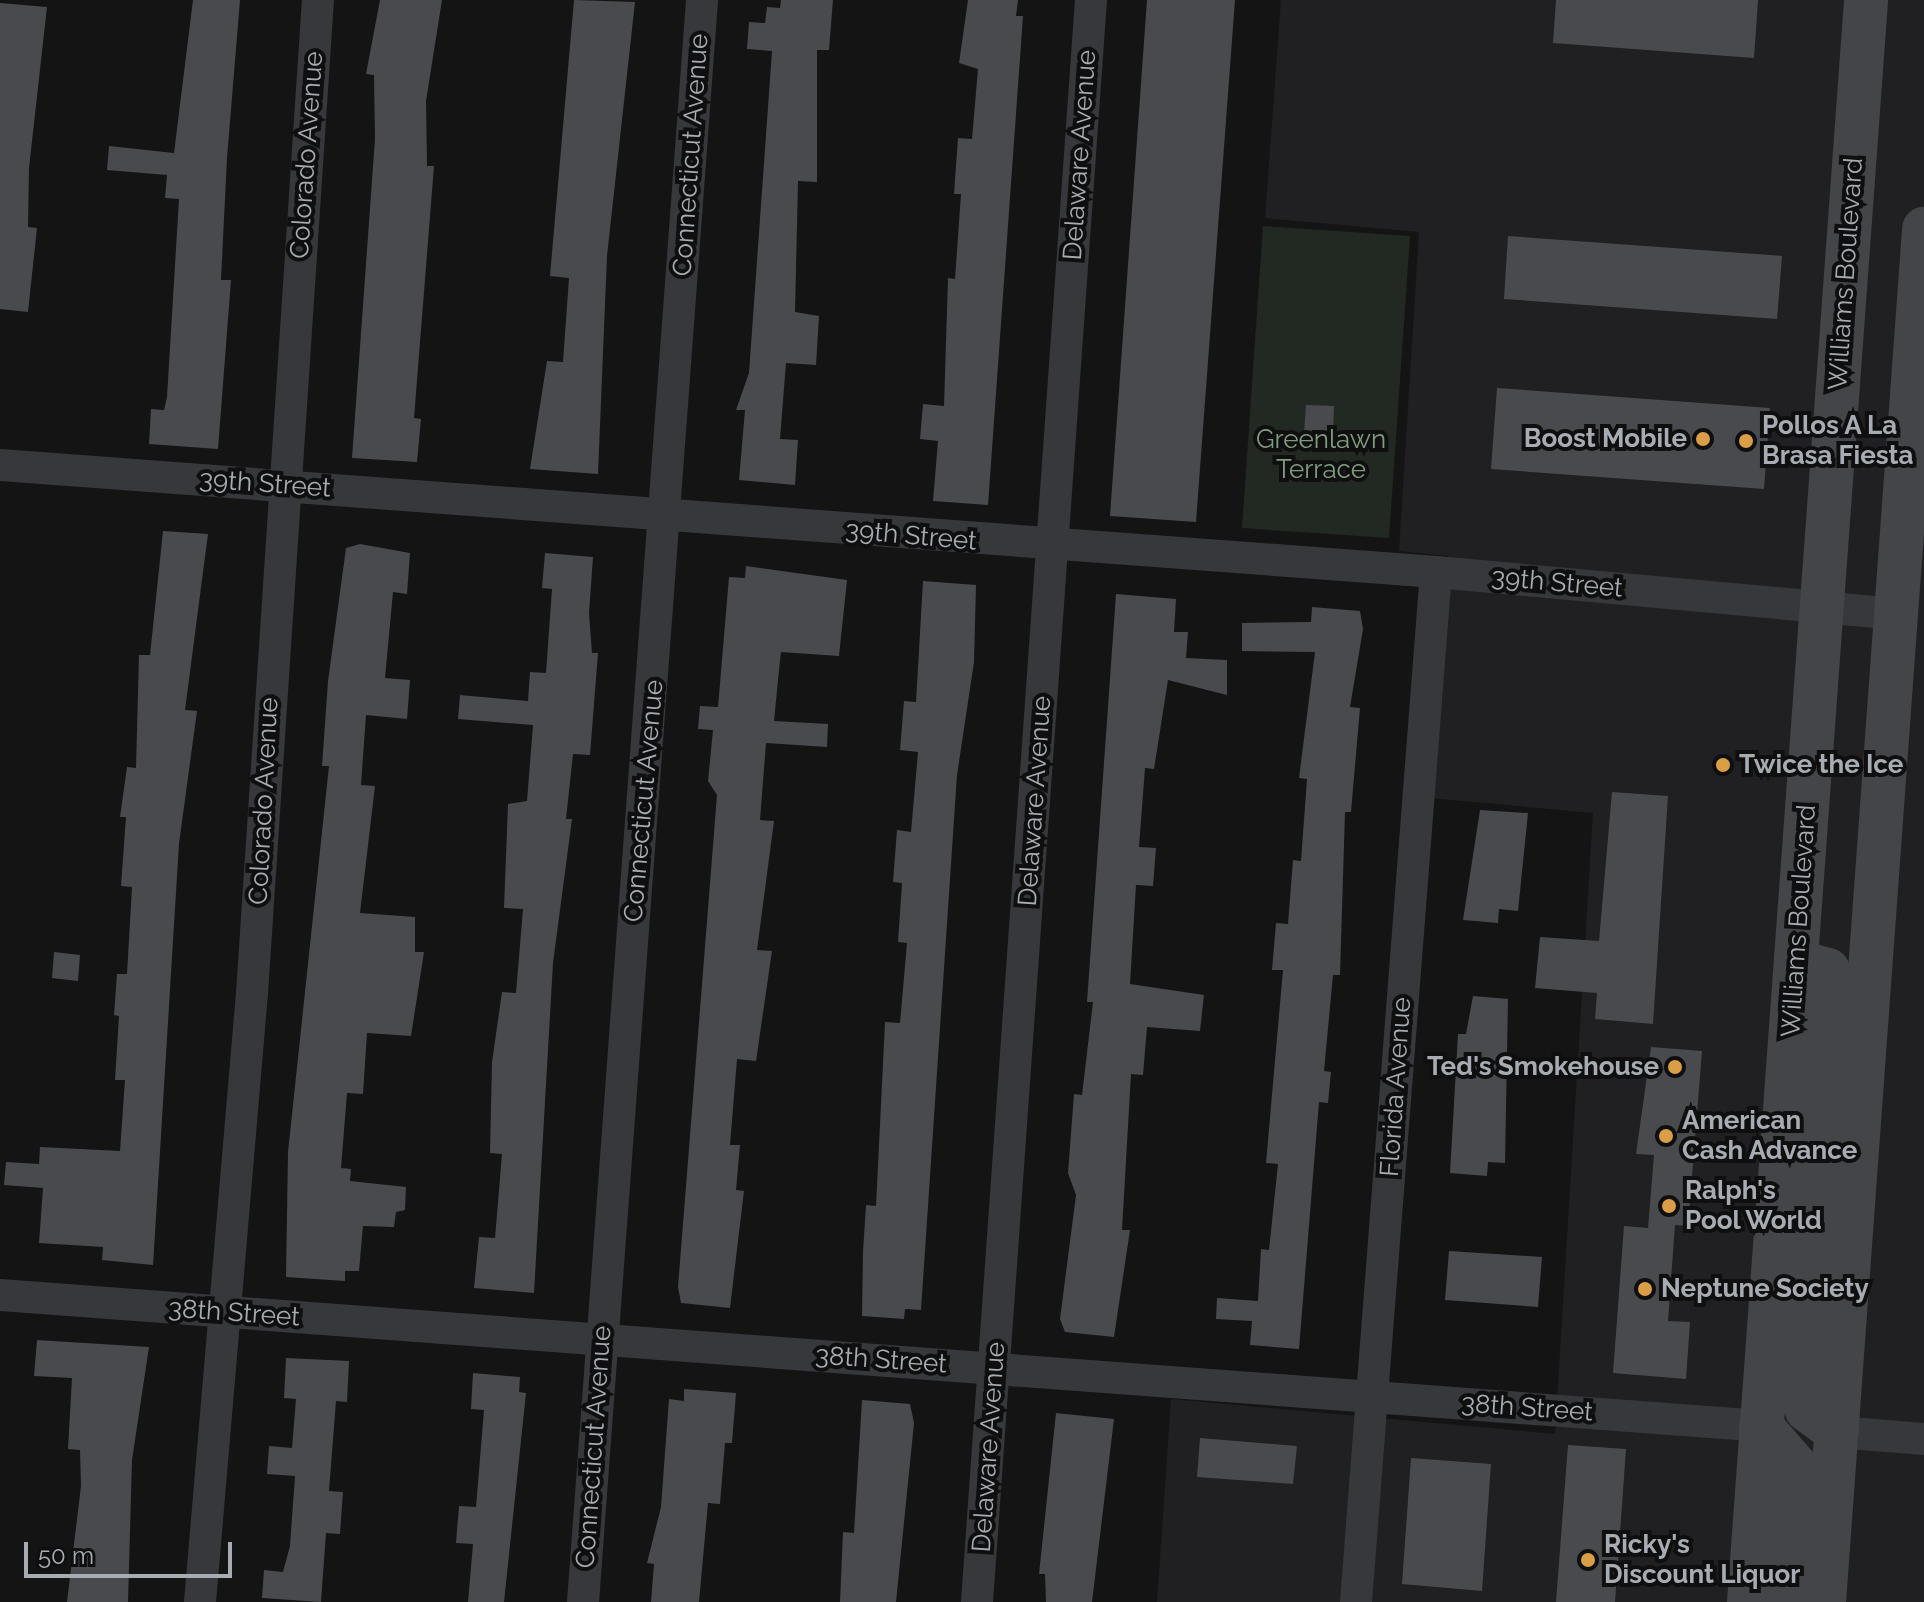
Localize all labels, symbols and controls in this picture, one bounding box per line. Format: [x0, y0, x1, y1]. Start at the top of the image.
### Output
street label: Connecticut Avenue [667, 32, 715, 278]
street label: Delaware Avenue [1057, 48, 1103, 262]
street label: Colorado Avenue [284, 50, 330, 260]
street label: Williams Boulevard [1822, 157, 1870, 391]
place label: Pollos A La Brasa Fiesta [1762, 410, 1913, 472]
place label: Boost Mobile [1524, 423, 1687, 455]
park label: Greenlawn Terrace [1256, 424, 1386, 486]
marker: Boost Mobile [1694, 430, 1712, 448]
marker: Pollos A La Brasa Fiesta [1737, 432, 1755, 450]
street label: 39th Street [198, 464, 332, 504]
street label: 39th Street [844, 515, 978, 557]
street label: 39th Street [1490, 562, 1624, 604]
street label: Connecticut Avenue [618, 678, 670, 924]
street label: Delaware Avenue [1012, 694, 1058, 908]
street label: Colorado Avenue [243, 696, 285, 906]
place label: Twice the Ice [1739, 749, 1903, 781]
marker: Twice the Ice [1714, 756, 1732, 774]
street label: Williams Boulevard [1775, 804, 1823, 1038]
street label: Florida Avenue [1374, 996, 1418, 1178]
place label: Ted's Smokehouse [1427, 1051, 1659, 1083]
marker: Ted's Smokehouse [1666, 1058, 1684, 1076]
place label: American Cash Advance [1682, 1105, 1858, 1166]
marker: American Cash Advance [1657, 1127, 1675, 1145]
place label: Ralph's Pool World [1685, 1175, 1823, 1236]
marker: Ralph's Pool World [1660, 1197, 1678, 1215]
place label: Neptune Society [1661, 1273, 1869, 1305]
marker: Neptune Society [1636, 1280, 1654, 1298]
street label: 38th Street [167, 1293, 301, 1333]
street label: Connecticut Avenue [570, 1324, 618, 1570]
street label: 38th Street [814, 1340, 948, 1380]
street label: Delaware Avenue [966, 1340, 1012, 1554]
street label: 38th Street [1460, 1388, 1594, 1428]
scale bar [28, 1526, 236, 1576]
place label: Ricky's Discount Liquor [1604, 1529, 1800, 1590]
text: 50 m [38, 1541, 94, 1570]
marker: Ricky's Discount Liquor [1579, 1551, 1597, 1569]

